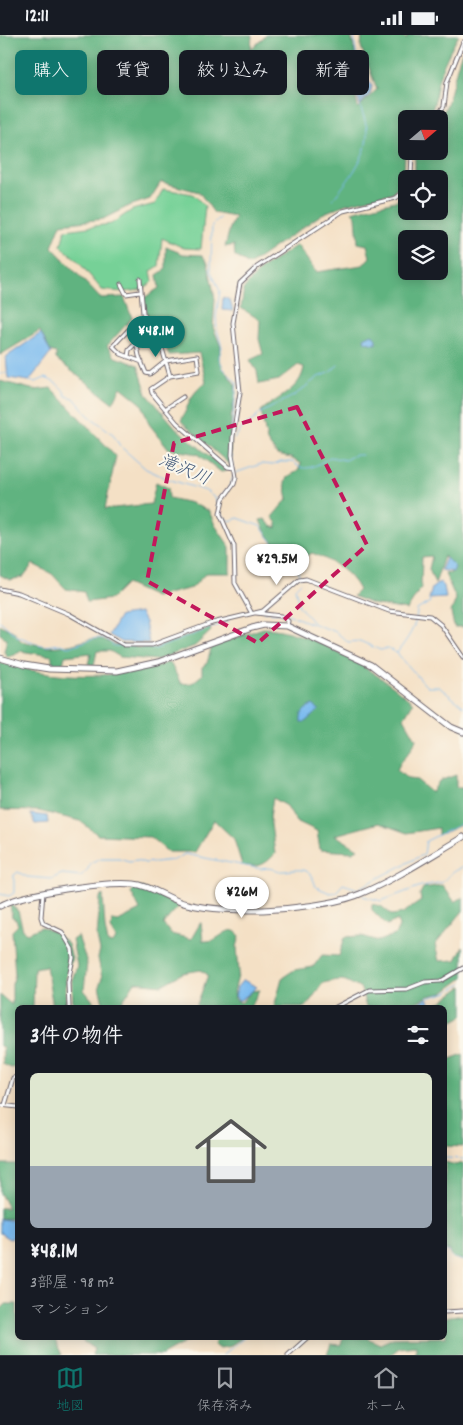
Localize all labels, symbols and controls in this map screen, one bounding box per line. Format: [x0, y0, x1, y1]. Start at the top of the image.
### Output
text: 12:11 [25, 4, 49, 31]
chip: 購入 [15, 50, 87, 95]
chip: 賃貸 [97, 50, 169, 95]
chip: 絞り込み [179, 50, 287, 95]
chip: 新着 [297, 50, 369, 95]
north arrow [398, 110, 448, 160]
map controls [398, 110, 448, 280]
button: locate [398, 170, 448, 220]
button: layers [398, 230, 448, 280]
pin: ¥48.1M [115, 315, 197, 358]
text: ¥48.1M [138, 320, 174, 343]
water label: 滝沢川 [154, 449, 214, 493]
pin: ¥29.5M [236, 543, 318, 586]
text: ¥29.5M [256, 548, 298, 571]
pin: ¥26M [212, 877, 272, 919]
text: ¥26M [226, 881, 258, 904]
icon: filters [404, 1021, 432, 1049]
text: 3件の物件 [30, 1023, 123, 1053]
icon: home [186, 1106, 276, 1196]
text: ¥48.1M [30, 1238, 78, 1268]
text: 3部屋 · 98 m² [30, 1272, 114, 1295]
text: マンション [30, 1299, 109, 1322]
tab: 地図 [56, 1364, 84, 1417]
tab: 保存済み [197, 1364, 253, 1417]
tab: ホーム [365, 1364, 407, 1417]

